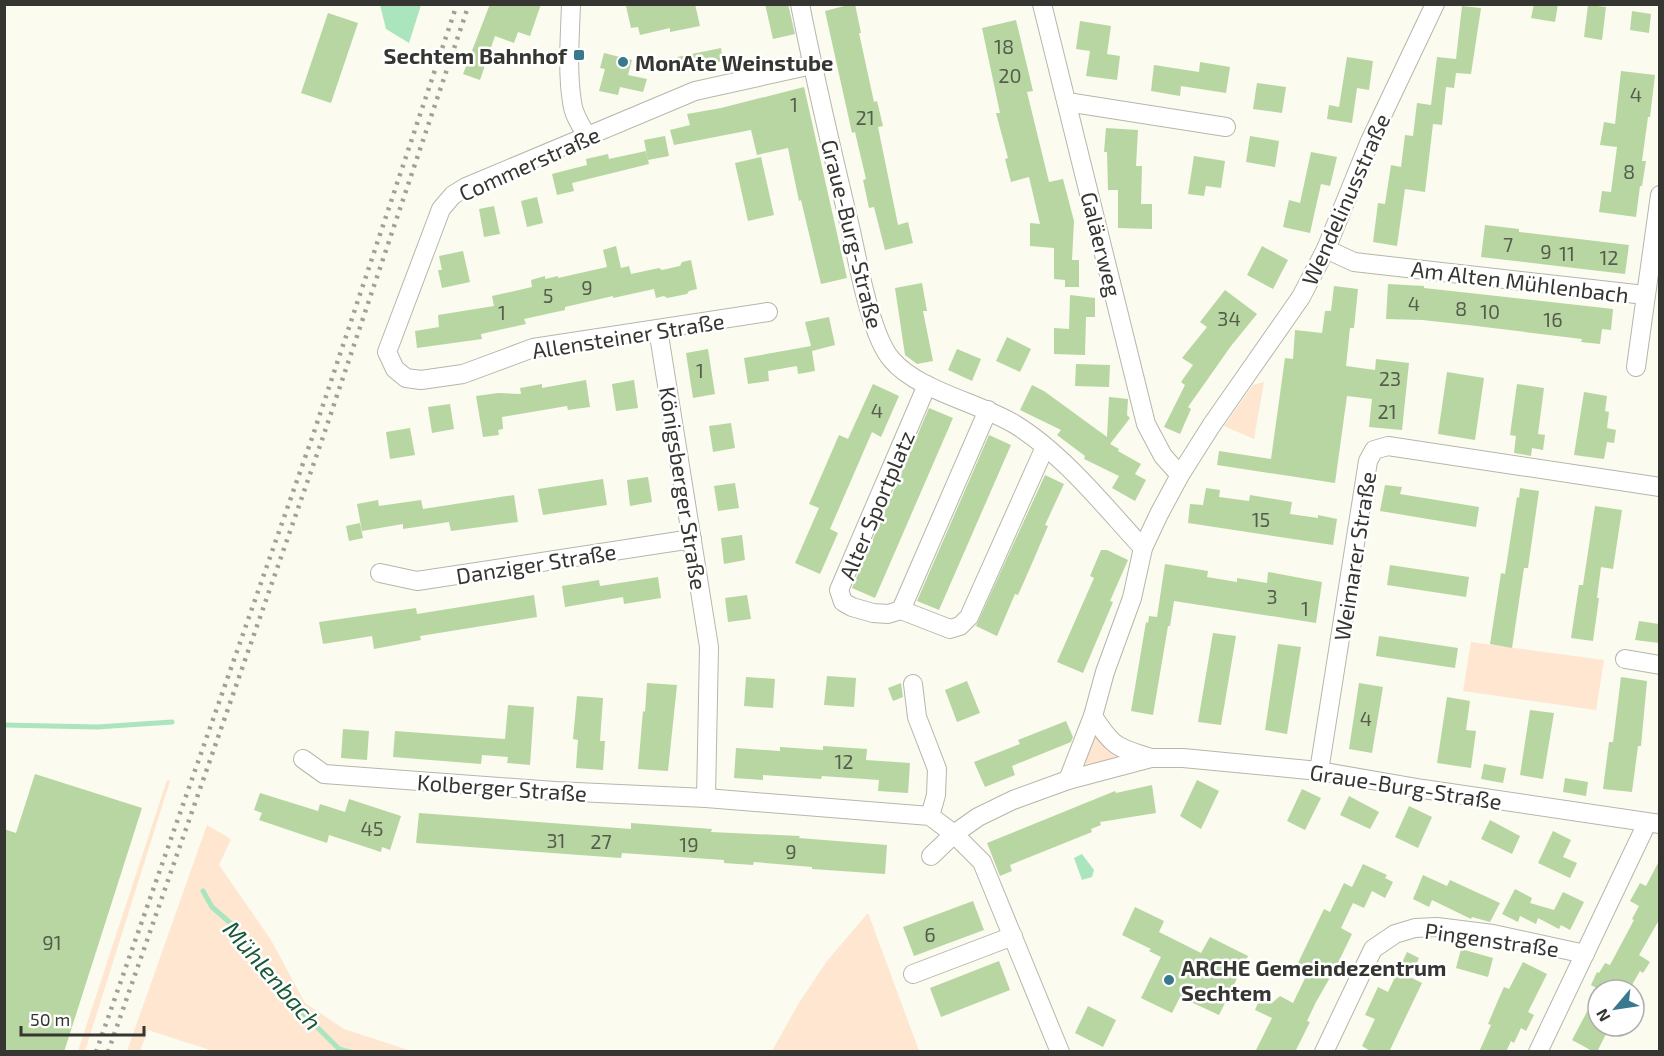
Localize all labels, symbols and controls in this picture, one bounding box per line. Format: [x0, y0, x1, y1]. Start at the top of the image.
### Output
house number: 18 [994, 34, 1014, 58]
place label: Sechtem Bahnhof [384, 42, 568, 68]
marker: Sechtem Bahnhof [572, 48, 586, 62]
place label: MonAte Weinstube [635, 49, 833, 75]
marker: MonAte Weinstube [616, 55, 630, 69]
house number: 20 [998, 63, 1022, 87]
house number: 4 [1630, 82, 1642, 106]
house number: 1 [790, 92, 798, 116]
house number: 21 [855, 105, 875, 129]
street label: Wendelinusstraße [1295, 109, 1395, 289]
street label: Commerstraße [455, 120, 603, 206]
street label: Graue-Burg-Straße [817, 137, 889, 331]
house number: 8 [1623, 159, 1635, 183]
street label: Galäerweg [1076, 189, 1128, 299]
house number: 7 [1503, 232, 1513, 256]
house number: 9 [1540, 239, 1552, 263]
house number: 11 [1559, 241, 1575, 265]
house number: 12 [1599, 245, 1619, 269]
street label: Am Alten Mühlenbach [1410, 255, 1630, 307]
house number: 9 [581, 275, 593, 299]
house number: 5 [543, 283, 553, 307]
house number: 4 [1408, 291, 1420, 315]
house number: 8 [1455, 296, 1467, 320]
house number: 10 [1480, 299, 1500, 323]
house number: 1 [498, 300, 506, 324]
house number: 34 [1217, 306, 1241, 330]
street label: Allensteiner Straße [530, 307, 726, 363]
house number: 16 [1543, 307, 1563, 331]
house number: 1 [696, 358, 704, 382]
house number: 23 [1379, 366, 1401, 390]
street label: Königsberger Straße [655, 385, 713, 591]
house number: 4 [871, 398, 883, 422]
house number: 21 [1377, 399, 1397, 423]
street label: Alter Sportplatz [833, 427, 919, 583]
street label: Weimarer Straße [1328, 470, 1380, 642]
house number: 15 [1252, 507, 1270, 531]
street label: Danziger Straße [454, 538, 618, 588]
house number: 3 [1266, 584, 1278, 608]
house number: 1 [1301, 596, 1309, 620]
house number: 4 [1360, 706, 1372, 730]
house number: 12 [834, 749, 854, 773]
street label: Graue-Burg-Straße [1308, 758, 1504, 814]
street label: Kolberger Straße [416, 768, 588, 806]
house number: 45 [360, 816, 384, 840]
house number: 31 [546, 828, 566, 852]
house number: 27 [590, 829, 612, 853]
house number: 19 [679, 832, 699, 856]
house number: 9 [785, 839, 797, 863]
water label: Mühlenbach [218, 914, 328, 1036]
street label: Pingenstraße [1423, 917, 1561, 961]
house number: 6 [924, 922, 936, 946]
house number: 91 [42, 930, 62, 954]
place label: ARCHE Gemeindezentrum Sechtem [1181, 954, 1446, 1005]
marker: ARCHE Gemeindezentrum Sechtem [1162, 973, 1176, 987]
north arrow [1586, 978, 1646, 1038]
scale bar [21, 999, 144, 1037]
text: N [1591, 1006, 1614, 1025]
text: 50 m [30, 1008, 70, 1030]

